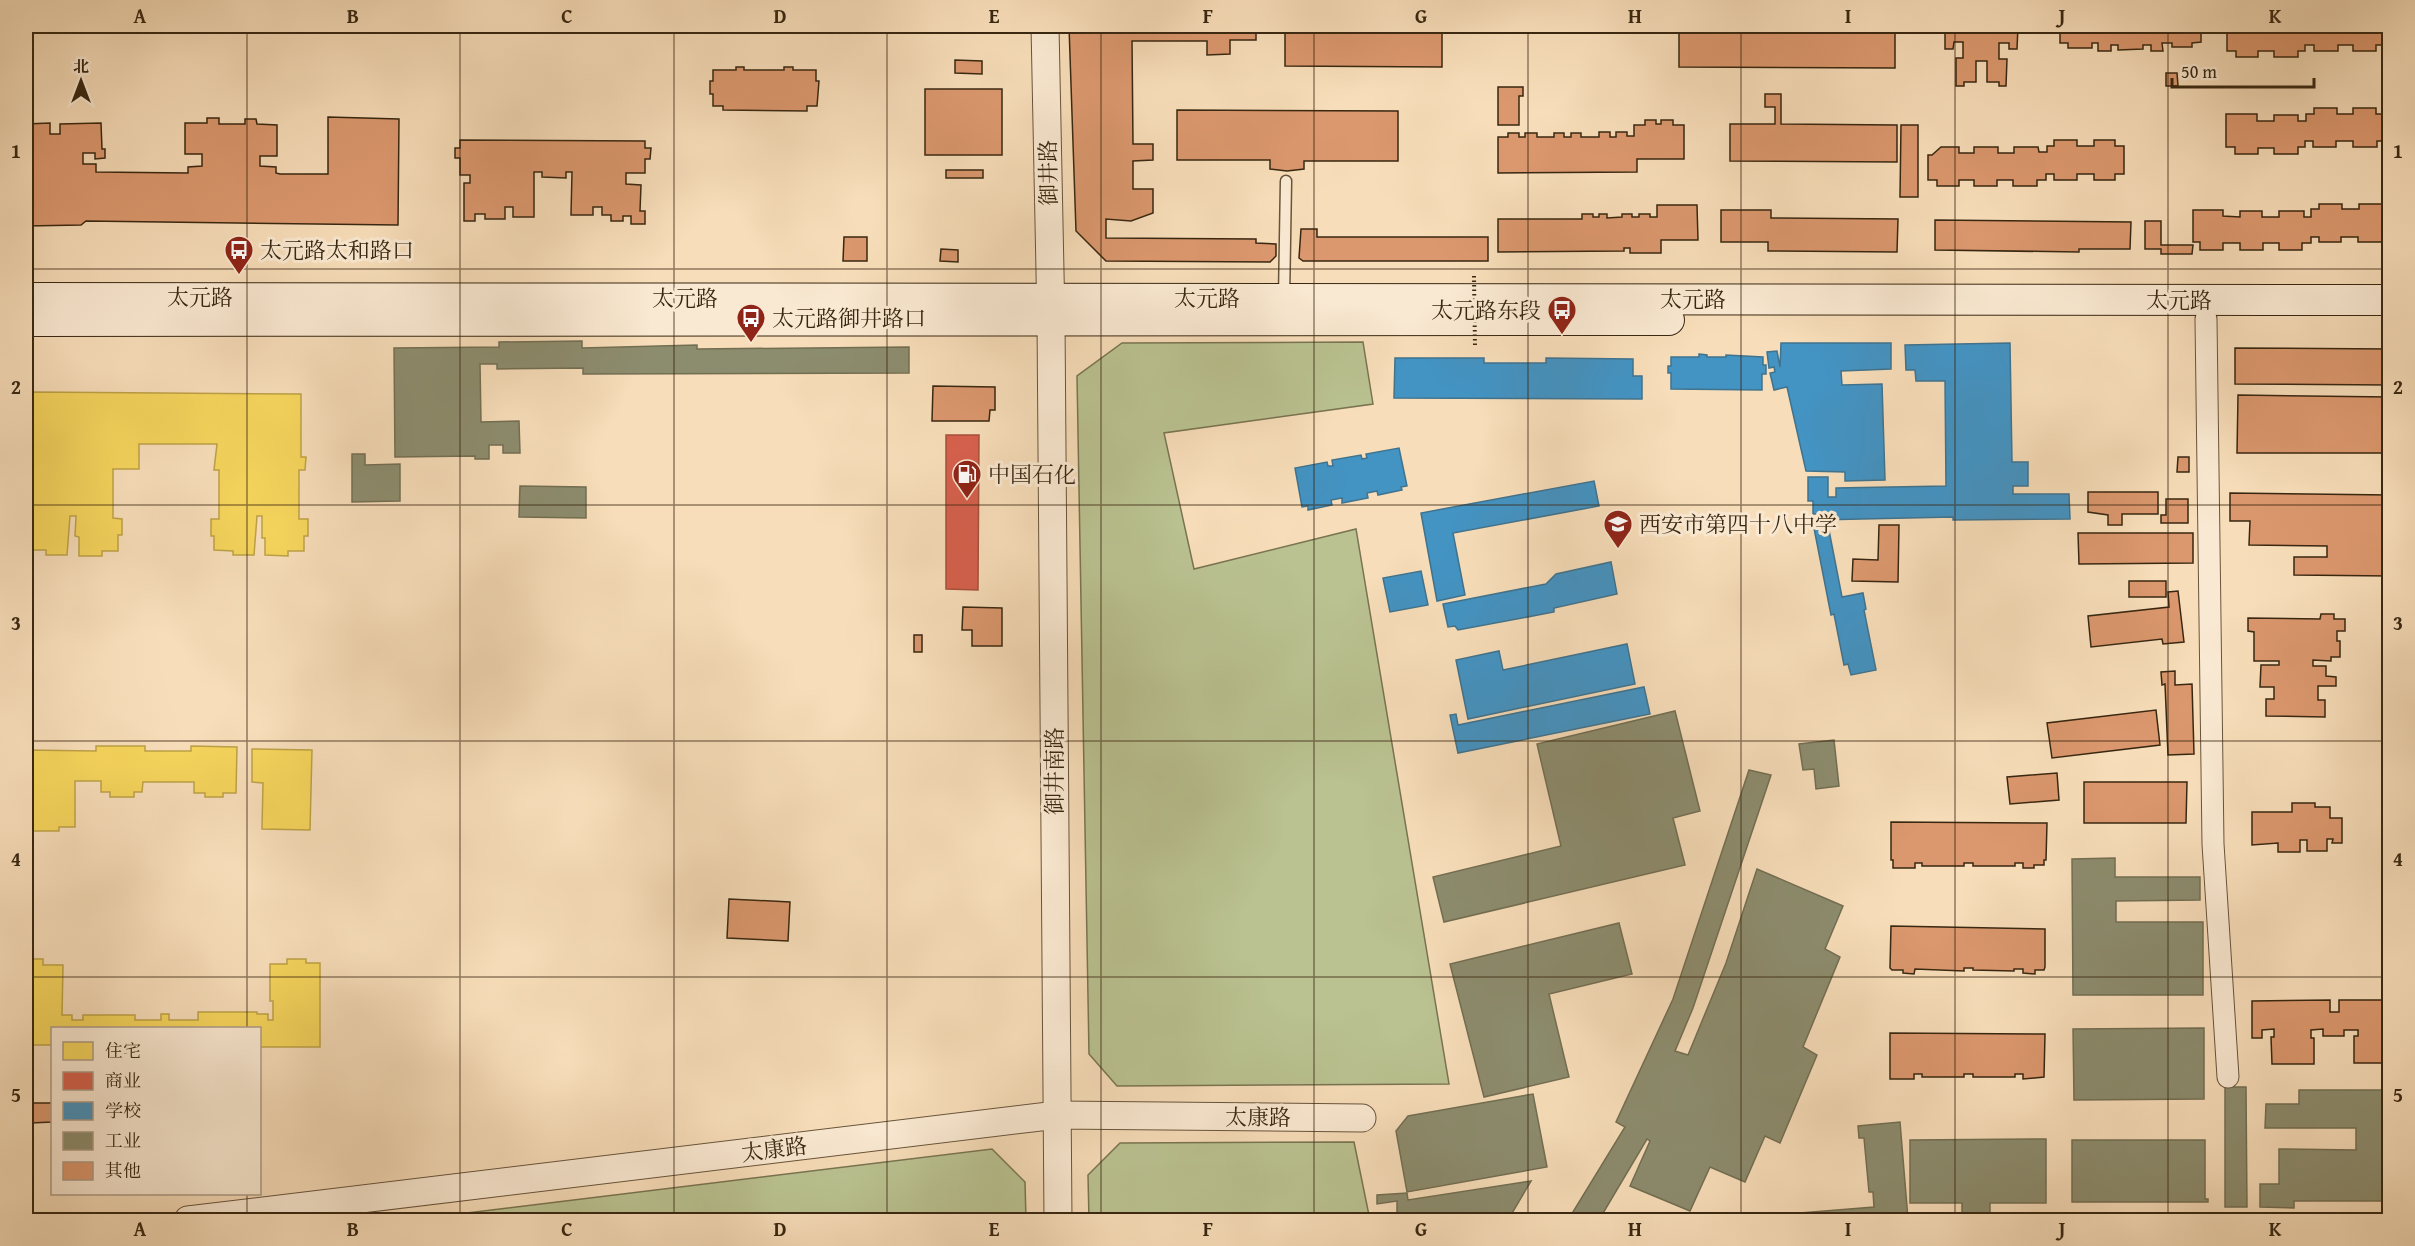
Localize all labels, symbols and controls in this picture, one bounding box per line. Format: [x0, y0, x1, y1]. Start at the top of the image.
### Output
text: A [134, 1, 147, 30]
text: B [347, 1, 359, 30]
text: C [561, 1, 573, 30]
text: D [773, 1, 787, 30]
text: E [989, 1, 1000, 30]
text: F [1203, 1, 1213, 30]
text: G [1415, 1, 1427, 30]
text: H [1628, 1, 1642, 30]
text: I [1845, 1, 1851, 30]
text: J [2056, 1, 2066, 30]
text: K [2269, 1, 2282, 30]
north arrow [51, 51, 111, 111]
scale bar [2172, 51, 2314, 89]
text: 北 [73, 54, 89, 78]
text: 50 m [2181, 58, 2217, 85]
text: 1 [11, 136, 21, 165]
text: 1 [2393, 136, 2403, 165]
street label: 御井路 [1031, 140, 1065, 206]
bus stop icon: 太元路太和路口 [223, 234, 255, 276]
place label: 太元路太和路口 [260, 234, 414, 266]
street label: 太元路 [167, 281, 233, 313]
street label: 太元路 [652, 282, 718, 314]
street label: 太元路 [1174, 282, 1240, 314]
street label: 太元路 [1660, 283, 1726, 315]
street label: 太元路 [2146, 284, 2212, 316]
place label: 太元路东段 [1431, 294, 1541, 326]
bus stop icon: 太元路东段 [1546, 294, 1578, 336]
bus stop icon: 太元路御井路口 [735, 302, 767, 344]
place label: 太元路御井路口 [772, 302, 926, 334]
text: 2 [11, 372, 21, 401]
text: 2 [2393, 372, 2403, 401]
fuel station icon: 中国石化 [951, 458, 983, 500]
place label: 中国石化 [988, 458, 1076, 490]
school or university icon: 西安市第四十八中学 [1602, 508, 1634, 550]
place label: 西安市第四十八中学 [1639, 508, 1837, 540]
text: 3 [11, 608, 21, 637]
text: 3 [2393, 608, 2403, 637]
street label: 御井南路 [1038, 727, 1070, 815]
text: 4 [11, 844, 21, 873]
text: 4 [2393, 844, 2403, 873]
legend [51, 1027, 261, 1195]
text: 住宅 [105, 1037, 141, 1064]
text: 商业 [105, 1067, 141, 1094]
text: 5 [11, 1080, 21, 1109]
text: 5 [2393, 1080, 2403, 1109]
text: 学校 [105, 1097, 141, 1124]
street label: 太康路 [1225, 1101, 1291, 1133]
text: 工业 [105, 1127, 141, 1154]
street label: 太康路 [739, 1129, 809, 1169]
text: 其他 [105, 1157, 141, 1184]
text: A [134, 1214, 147, 1243]
text: B [347, 1214, 359, 1243]
text: C [561, 1214, 573, 1243]
text: D [773, 1214, 787, 1243]
text: E [989, 1214, 1000, 1243]
text: F [1203, 1214, 1213, 1243]
text: G [1415, 1214, 1427, 1243]
text: H [1628, 1214, 1642, 1243]
text: I [1845, 1214, 1851, 1243]
text: J [2056, 1214, 2066, 1243]
text: K [2269, 1214, 2282, 1243]

